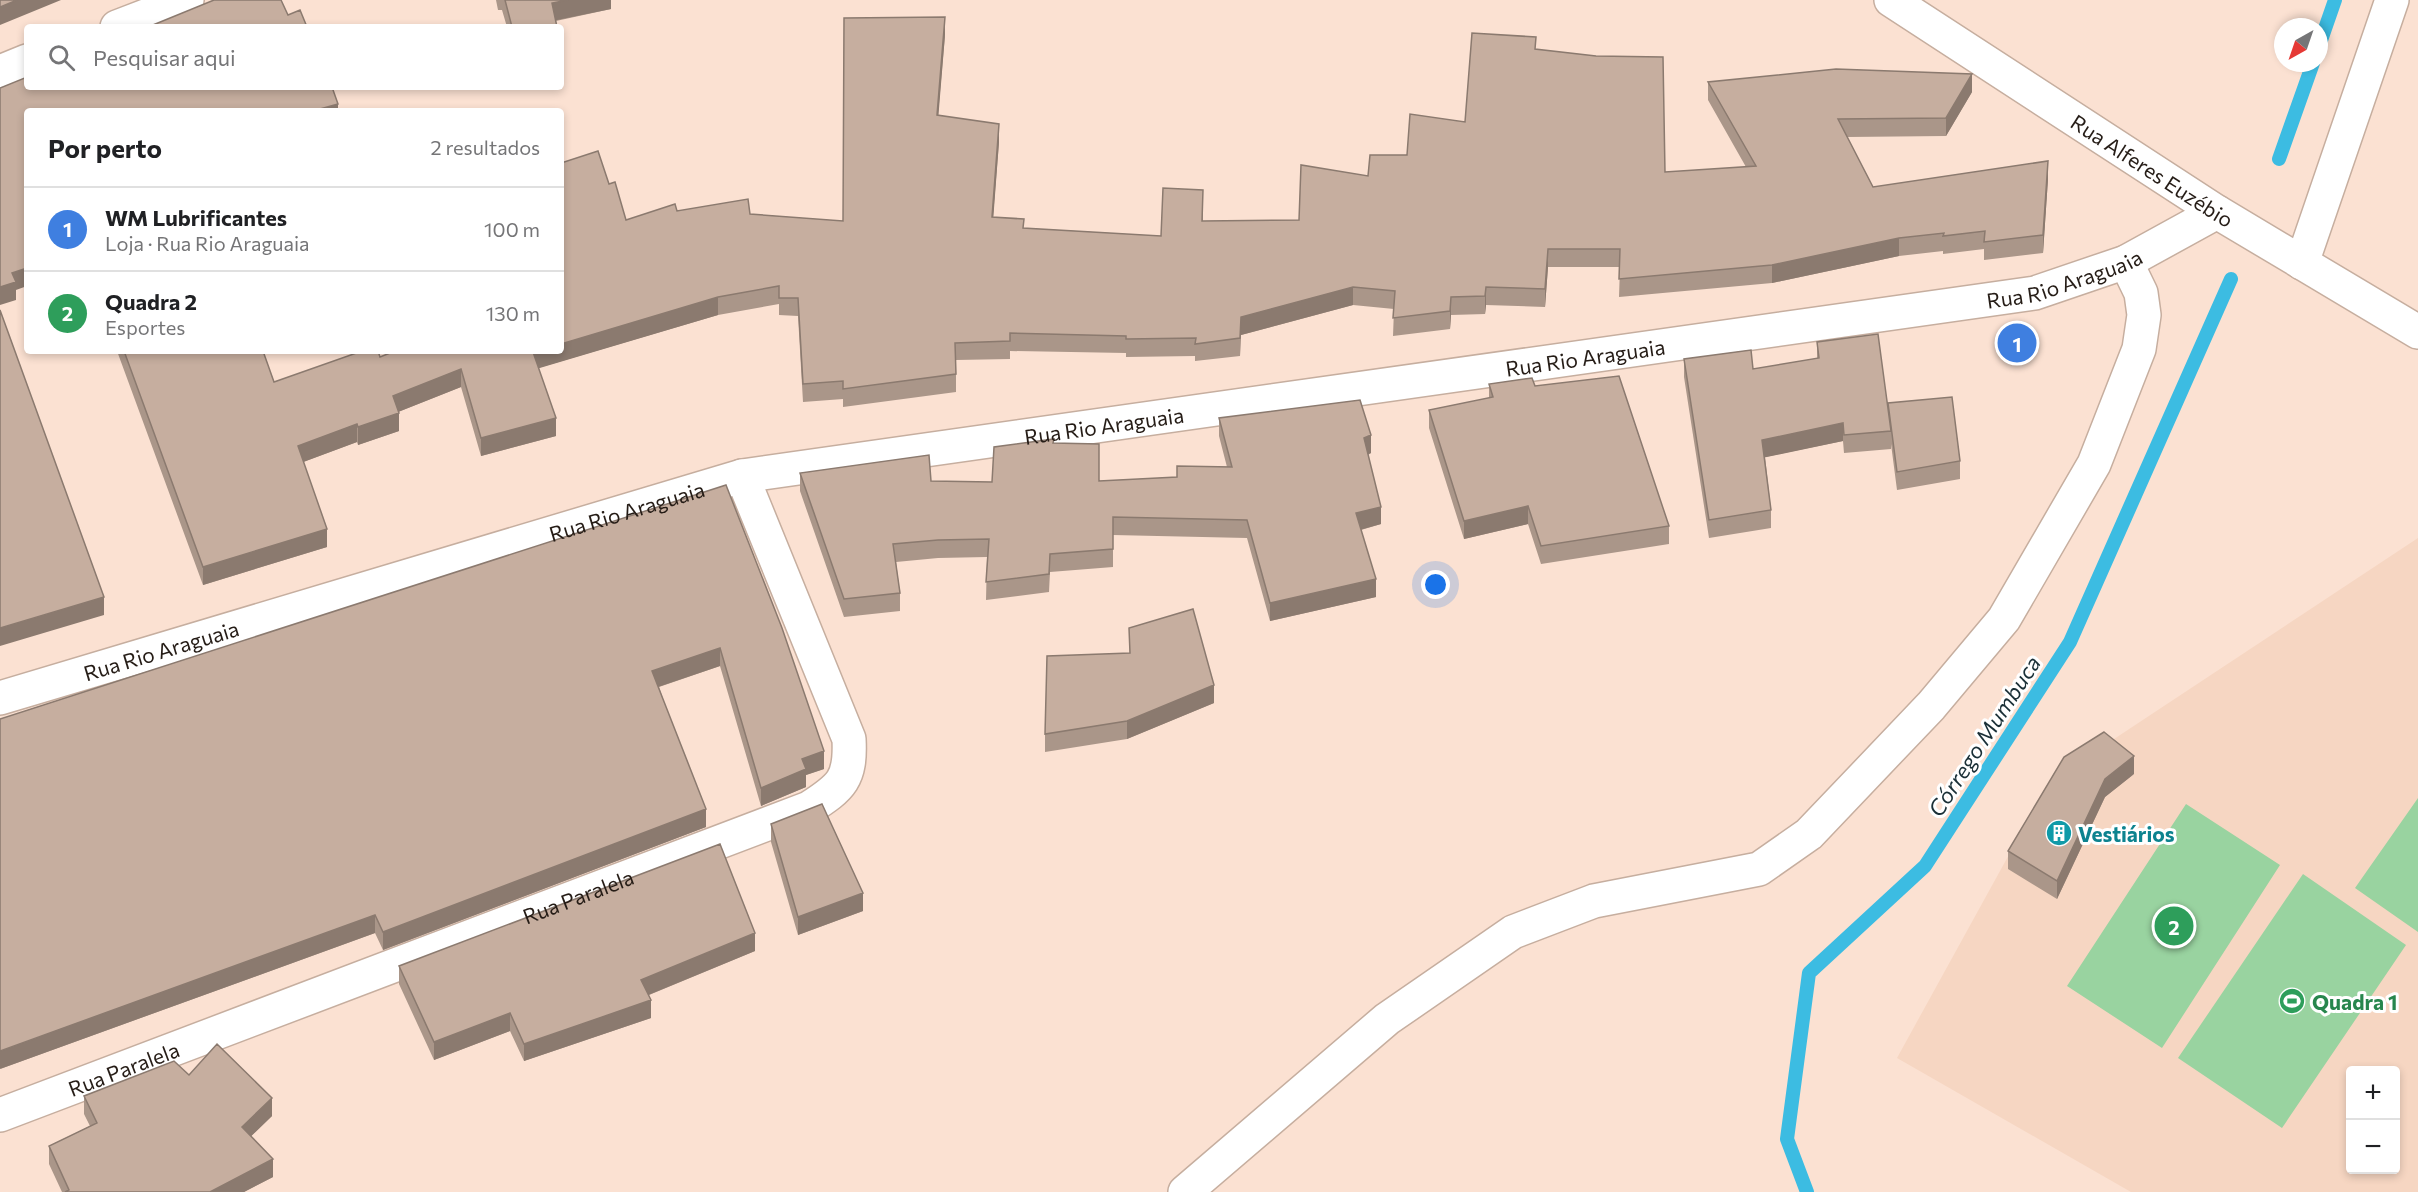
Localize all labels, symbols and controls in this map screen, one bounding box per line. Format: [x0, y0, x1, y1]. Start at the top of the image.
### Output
north arrow [2274, 18, 2328, 72]
search box [24, 24, 564, 90]
icon: search [45, 41, 78, 74]
text: Pesquisar aqui [93, 44, 236, 71]
street label: Rua Alferes Euzébio [2067, 108, 2238, 232]
text: Por perto [48, 132, 162, 163]
text: 2 resultados [430, 135, 540, 159]
text: WM Lubrificantes [105, 204, 287, 231]
text: 1 [63, 217, 72, 241]
text: 100 m [484, 217, 540, 241]
text: Loja · Rua Rio Araguaia [105, 231, 310, 255]
street label: Rua Rio Araguaia [1985, 243, 2146, 312]
text: Quadra 2 [105, 288, 197, 315]
text: 2 [62, 301, 73, 325]
text: 130 m [486, 301, 540, 325]
text: Esportes [105, 315, 185, 339]
pin: 1 [1998, 320, 2036, 366]
street label: Rua Rio Araguaia [1504, 333, 1667, 380]
street label: Rua Rio Araguaia [1022, 401, 1185, 448]
street label: Rua Rio Araguaia [546, 475, 707, 546]
your location [1421, 570, 1450, 599]
street label: Rua Rio Araguaia [80, 615, 242, 685]
water label: Córrego Mumbuca [1922, 651, 2046, 821]
building icon: Vestiários [2044, 818, 2074, 848]
place label: Vestiários [2078, 821, 2175, 846]
street label: Rua Paralela [519, 863, 637, 928]
pin: 2 [2154, 904, 2194, 948]
sports icon: Quadra 1 [2277, 986, 2307, 1016]
place label: Quadra 1 [2312, 989, 2397, 1014]
street label: Rua Paralela [64, 1036, 182, 1101]
map controls [2346, 1066, 2400, 1174]
button: + [2346, 1066, 2400, 1120]
button: − [2346, 1120, 2400, 1174]

